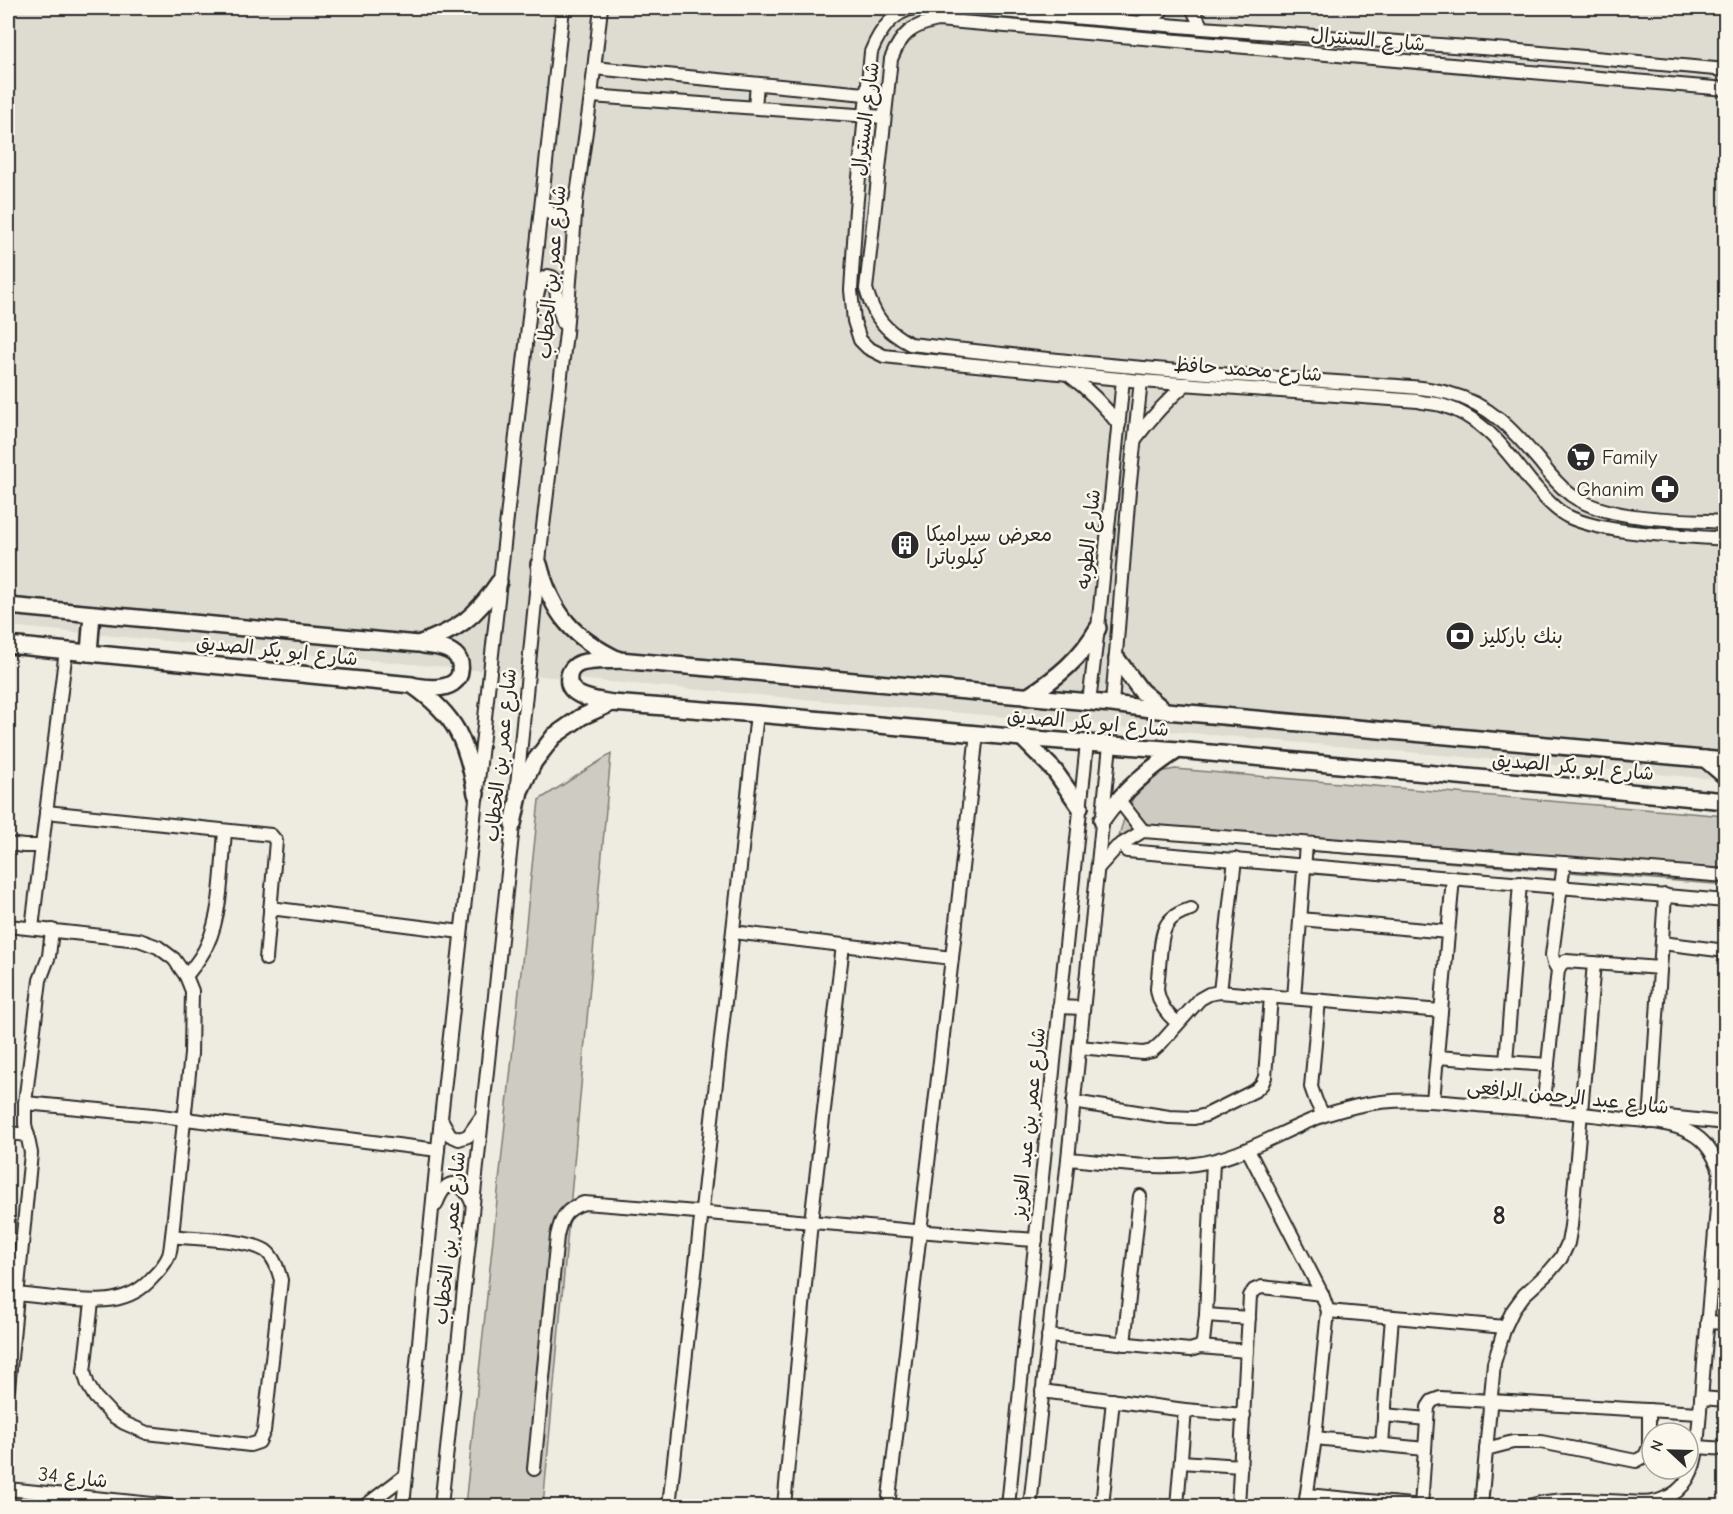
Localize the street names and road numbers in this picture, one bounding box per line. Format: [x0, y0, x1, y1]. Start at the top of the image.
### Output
street label: شارع السنترال [1310, 23, 1426, 58]
street label: شارع السنترال [847, 61, 886, 178]
street label: شارع عمر بن الخطاب [532, 184, 573, 360]
street label: شارع محمد حافظ [1173, 353, 1323, 388]
street label: شارع الطوبه [1072, 488, 1107, 590]
street label: شارع ابو بكر الصديق [195, 631, 359, 672]
street label: شارع عمر بن الخطاب [480, 667, 523, 843]
street label: شارع ابو بكر الصديق [1006, 704, 1170, 743]
street label: شارع ابو بكر الصديق [1491, 748, 1655, 787]
street label: شارع عمر بن عبد العزيز [1007, 1026, 1052, 1222]
street label: شارع عبد الرحمن الرافعى [1466, 1074, 1670, 1121]
street label: شارع عمر بن الخطاب [429, 1150, 472, 1326]
street label: شارع 34 [37, 1462, 109, 1495]

